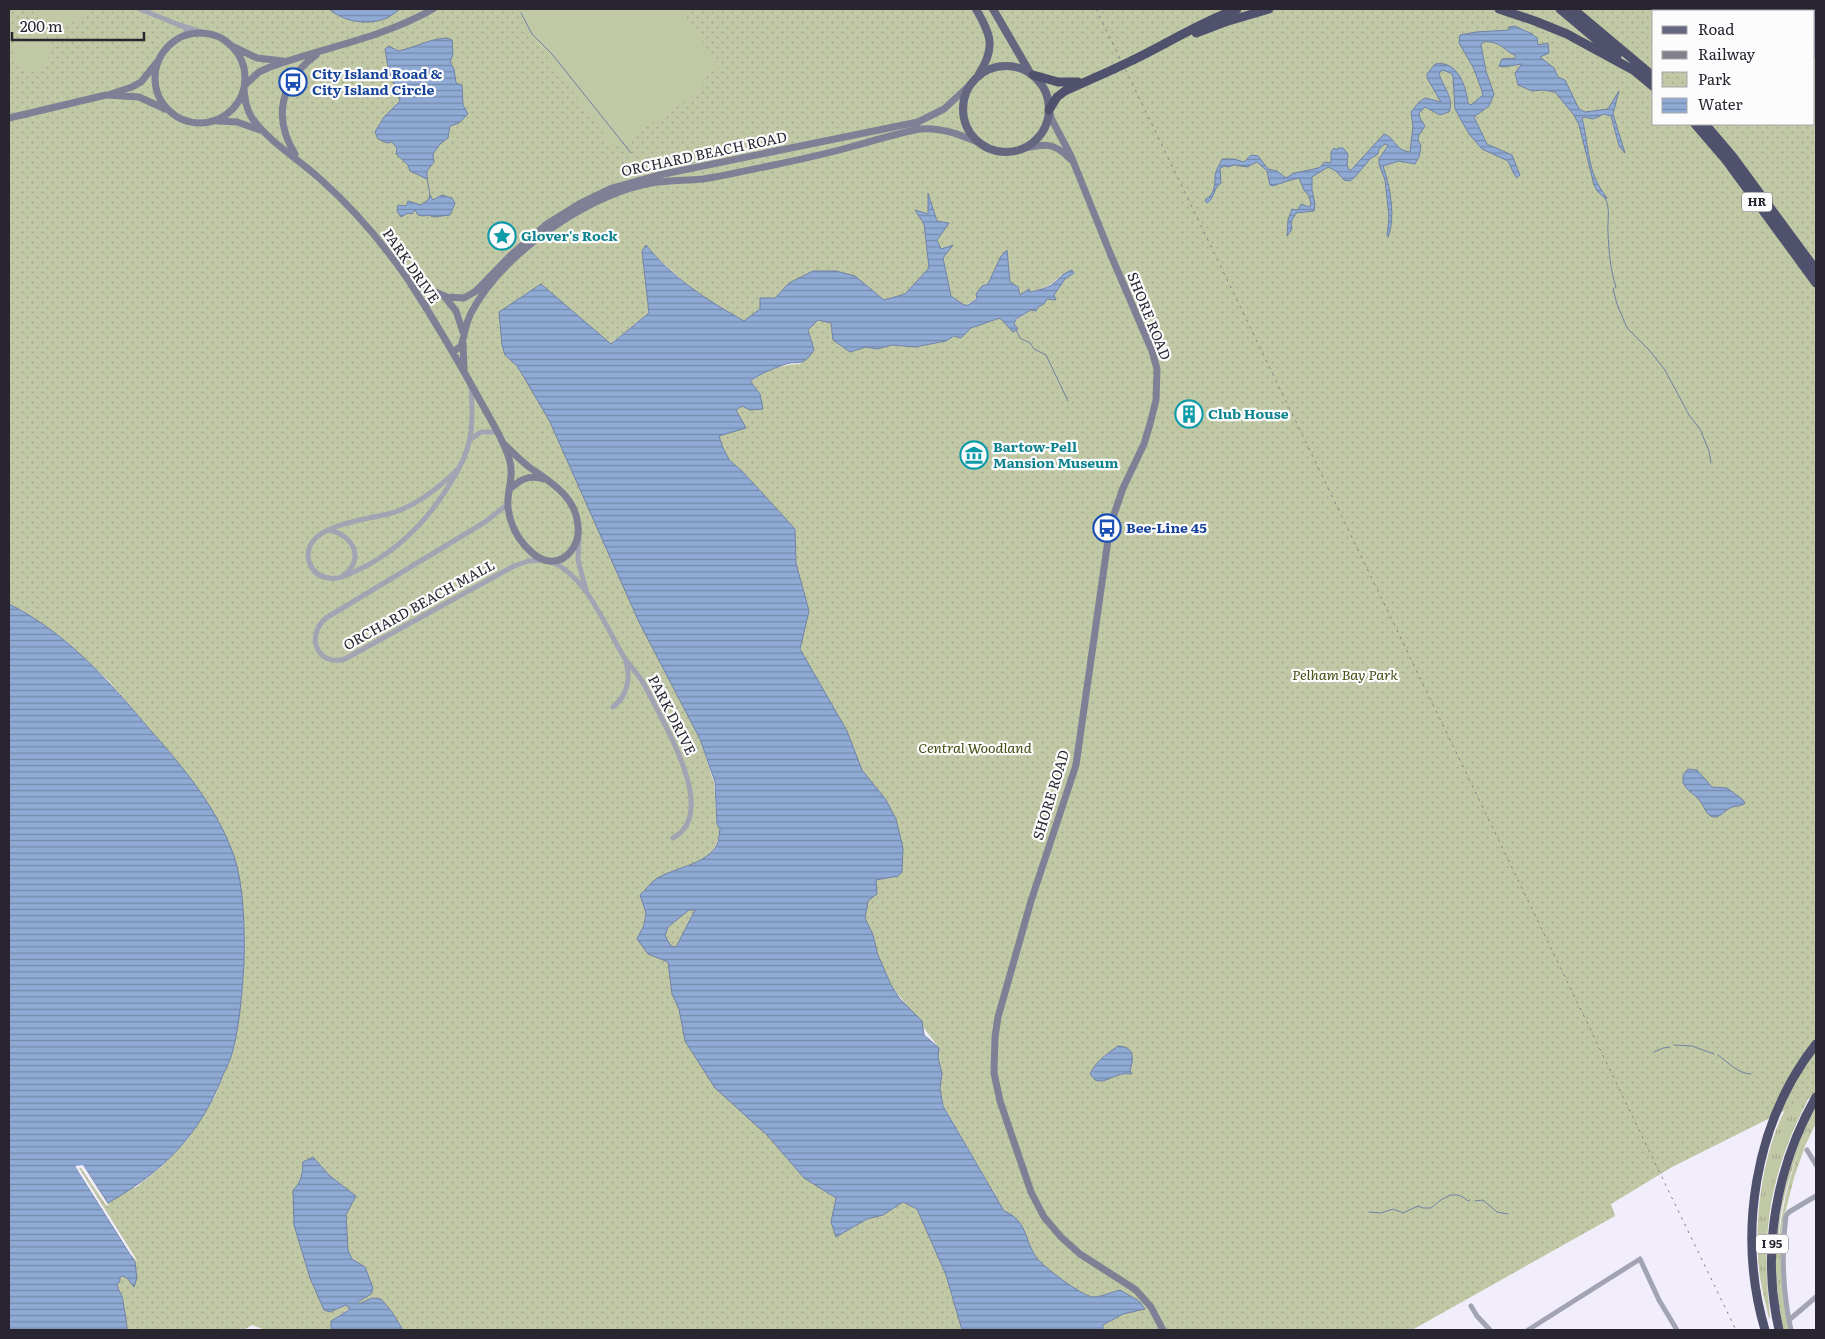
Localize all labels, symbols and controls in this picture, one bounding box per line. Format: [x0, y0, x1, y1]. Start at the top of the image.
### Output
scale bar [12, 10, 145, 42]
legend [1652, 10, 1815, 125]
text: 200 m [20, 14, 63, 37]
text: Road [1698, 17, 1734, 40]
text: Railway [1698, 42, 1756, 65]
place label: City Island Road & City Island Circle [312, 63, 442, 99]
bus stop icon: City Island Road & City Island Circle [278, 67, 308, 97]
text: Park [1698, 67, 1732, 90]
text: Water [1698, 92, 1743, 115]
street label: ORCHARD BEACH ROAD [619, 126, 789, 180]
road number: HR [1742, 192, 1772, 212]
place icon: Glover's Rock [487, 221, 517, 251]
street label: PARK DRIVE [379, 224, 445, 307]
place label: Glover's Rock [521, 225, 618, 245]
street label: SHORE ROAD [1123, 269, 1177, 363]
building icon: Club House [1174, 399, 1204, 429]
place label: Club House [1208, 403, 1289, 423]
place label: Bartow-Pell Mansion Museum [993, 436, 1118, 472]
museum icon: Bartow-Pell Mansion Museum [959, 440, 989, 470]
bus stop icon: Bee-Line 45 [1092, 513, 1122, 543]
place label: Bee-Line 45 [1126, 517, 1207, 537]
street label: ORCHARD BEACH MALL [339, 554, 498, 654]
park label: Pelham Bay Park [1292, 664, 1398, 684]
street label: PARK DRIVE [644, 671, 702, 758]
park label: Central Woodland [918, 737, 1032, 757]
street label: SHORE ROAD [1027, 747, 1073, 842]
road number: I 95 [1756, 1234, 1788, 1254]

